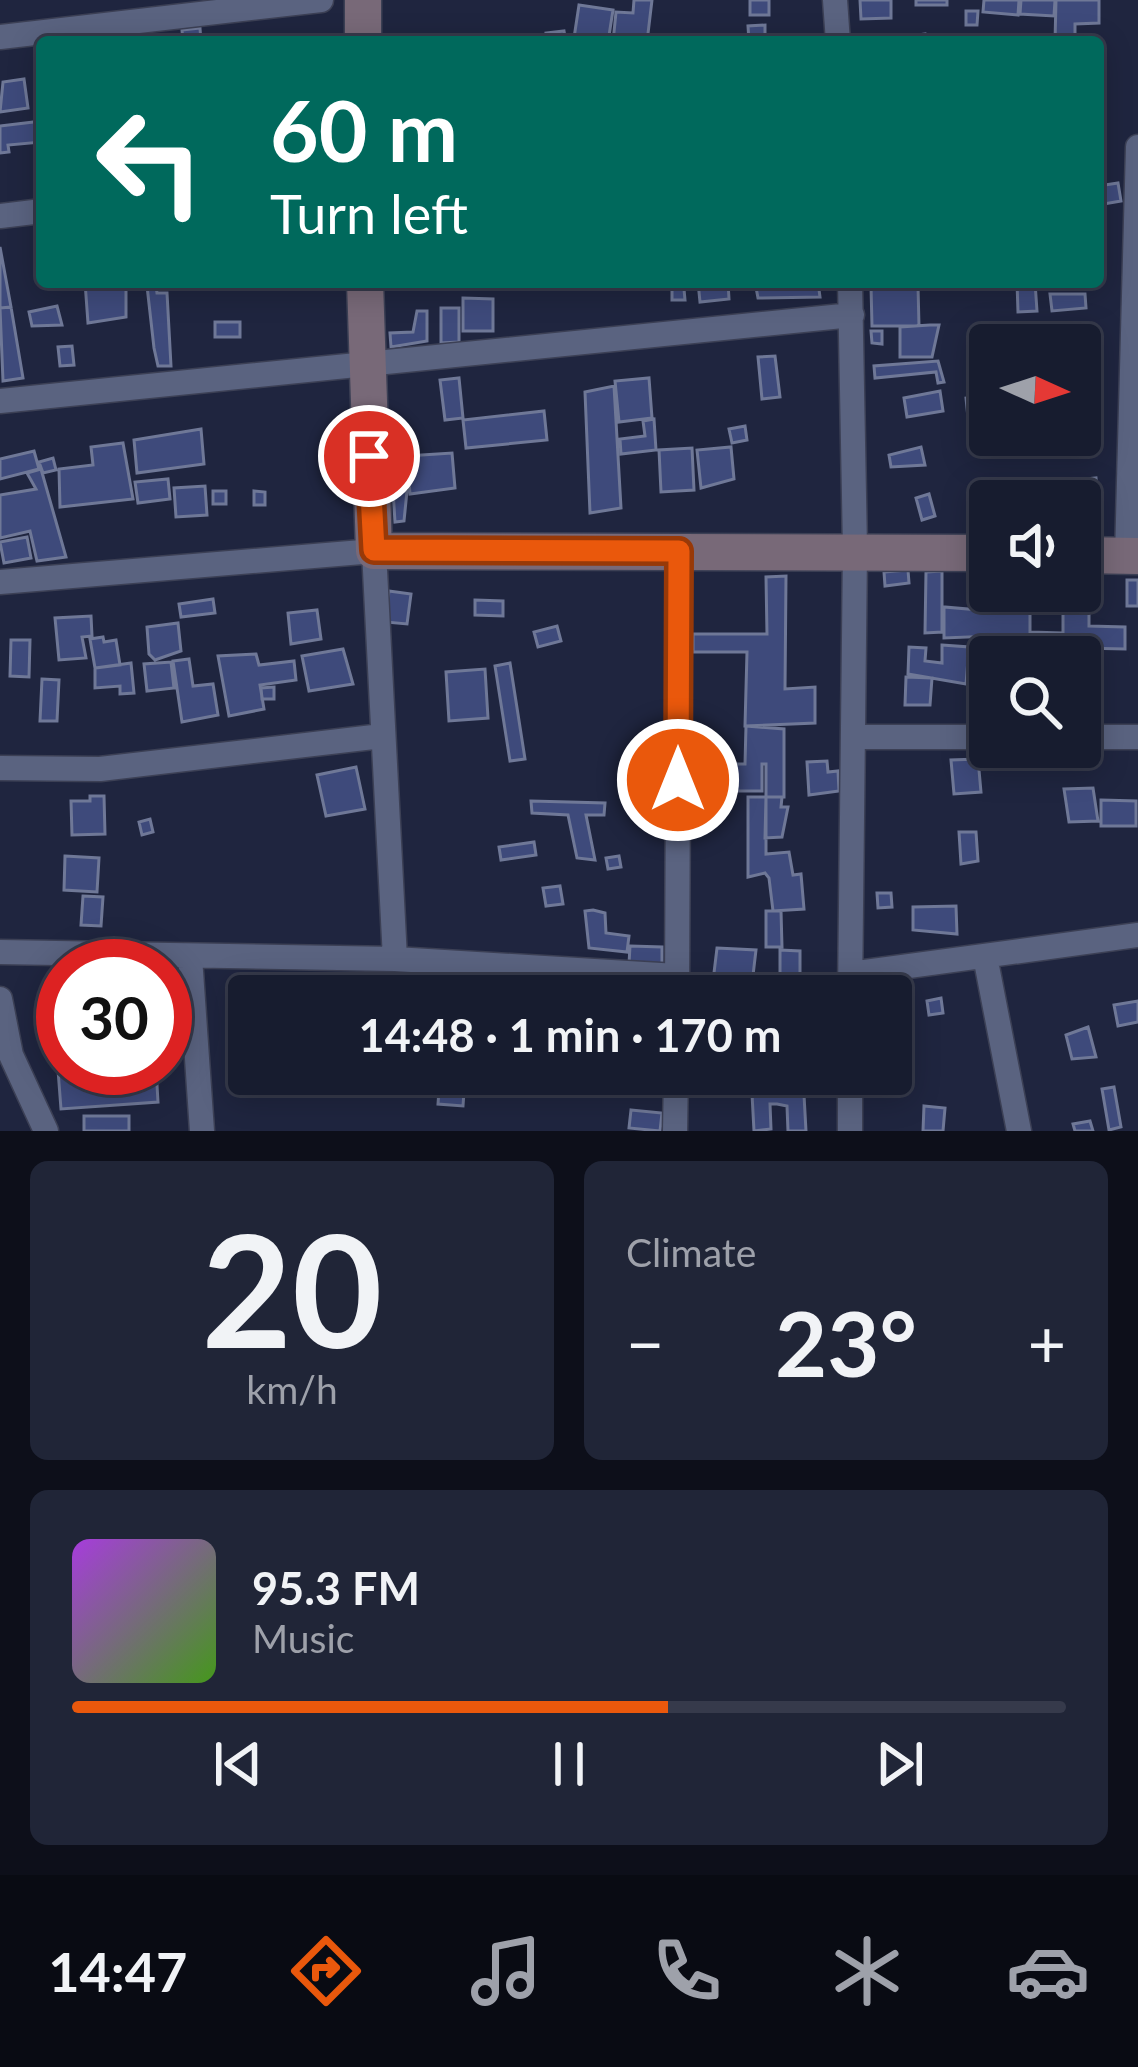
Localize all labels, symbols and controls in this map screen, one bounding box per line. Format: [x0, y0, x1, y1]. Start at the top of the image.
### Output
text: 60 m [270, 79, 458, 180]
icon: left [72, 84, 228, 240]
text: Turn left [270, 181, 468, 246]
north arrow [969, 324, 1101, 456]
map controls [969, 324, 1101, 768]
pin [318, 405, 420, 507]
icon: arrive [336, 423, 402, 489]
button: sound [969, 480, 1101, 612]
button: search [969, 636, 1101, 768]
position arrow [615, 717, 741, 843]
speed limit sign: 30 [36, 939, 192, 1095]
text: 14:48 · 1 min · 170 m [359, 1008, 781, 1062]
text: 20 [202, 1194, 382, 1381]
text: Climate [626, 1229, 756, 1275]
text: 23° [775, 1288, 917, 1396]
text: − [626, 1303, 664, 1382]
text: + [1028, 1303, 1066, 1382]
text: km/h [246, 1366, 338, 1412]
text: 95.3 FM [252, 1561, 420, 1615]
text: Music [252, 1615, 354, 1661]
icon: previous [205, 1731, 271, 1797]
icon: pause [536, 1731, 602, 1797]
icon: next [867, 1731, 933, 1797]
icon: directions [284, 1929, 368, 2013]
icon: music [464, 1929, 548, 2013]
icon: phone [645, 1929, 729, 2013]
icon: climate [825, 1929, 909, 2013]
icon: car [1006, 1929, 1090, 2013]
text: 14:47 [48, 1939, 187, 2004]

